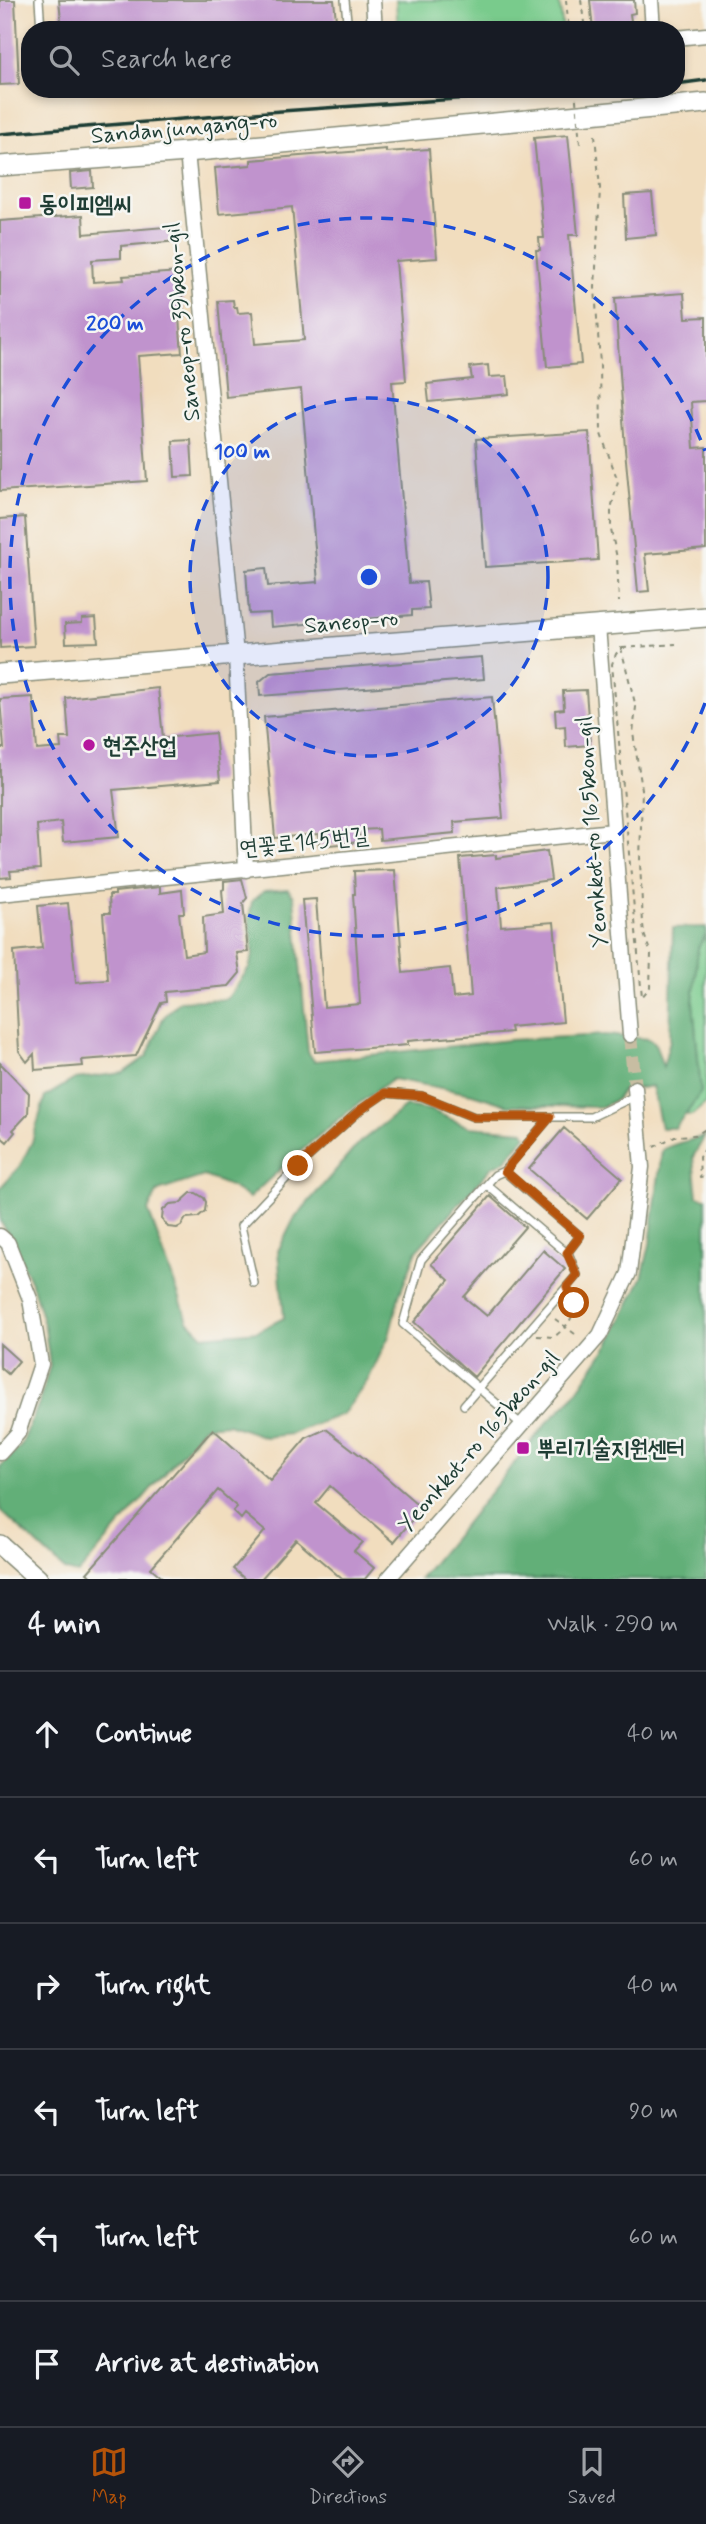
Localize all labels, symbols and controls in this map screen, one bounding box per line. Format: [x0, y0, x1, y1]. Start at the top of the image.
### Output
search box [21, 21, 685, 98]
icon: search [45, 41, 83, 79]
text: Search here [101, 43, 232, 77]
street label: Sandanjungang-ro [90, 106, 279, 154]
place label: 동이피엠씨 [39, 190, 132, 220]
marker: 동이피엠씨 [17, 195, 33, 211]
street label: Saneop-ro 39beon-gil [158, 221, 208, 423]
text: 200 m [86, 310, 144, 338]
text: 100 m [214, 438, 270, 466]
centre of rings [357, 565, 381, 589]
street label: Saneop-ro [303, 604, 400, 642]
street label: Yeonkkot-ro 165beon-gil [570, 715, 616, 949]
place label: 현주산업 [103, 732, 177, 762]
marker: 현주산업 [81, 737, 97, 753]
street label: 연꽃로145번길 [238, 821, 370, 865]
route end [282, 1150, 313, 1181]
route start [558, 1287, 589, 1318]
street label: Yeonkkot-ro 165beon-gil [392, 1345, 567, 1540]
place label: 뿌리기술지원센터 [537, 1435, 685, 1465]
marker: 뿌리기술지원센터 [515, 1440, 531, 1456]
text: 4 min [28, 1605, 101, 1644]
text: Walk · 290 m [547, 1610, 678, 1640]
icon: ahead [28, 1715, 66, 1753]
text: Continue [95, 1717, 192, 1751]
text: 40 m [627, 1719, 678, 1749]
icon: left [28, 1841, 66, 1879]
text: Turn left [95, 1843, 199, 1877]
text: 60 m [629, 1845, 678, 1875]
icon: right [28, 1967, 66, 2005]
text: Turn right [95, 1969, 211, 2003]
text: 40 m [627, 1971, 678, 2001]
icon: left [28, 2093, 66, 2131]
text: Turn left [95, 2095, 199, 2129]
text: 90 m [629, 2097, 678, 2127]
icon: left [28, 2219, 66, 2257]
text: Turn left [95, 2221, 199, 2255]
text: 60 m [629, 2223, 678, 2253]
icon: arrive [28, 2345, 66, 2383]
text: Arrive at destination [95, 2347, 319, 2381]
tab: Map [90, 2443, 128, 2510]
tab: Directions [309, 2443, 387, 2510]
tab: Saved [568, 2443, 616, 2510]

